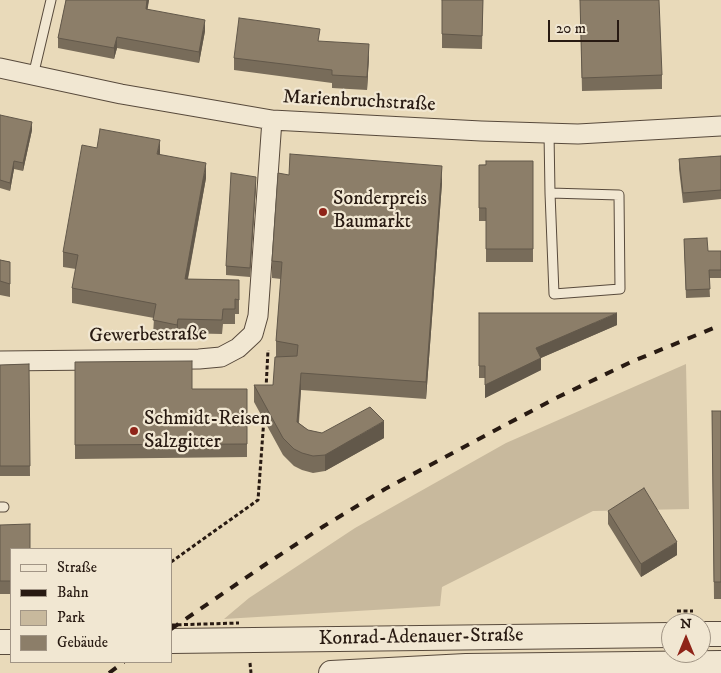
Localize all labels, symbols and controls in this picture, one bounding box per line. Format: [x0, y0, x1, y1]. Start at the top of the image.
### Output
scale bar [551, 10, 622, 42]
text: 20 m [556, 19, 586, 38]
street label: Marienbruchstraße [282, 86, 436, 118]
place label: Sonderpreis Baumarkt [333, 188, 427, 235]
marker: Sonderpreis Baumarkt [317, 206, 329, 218]
street label: Gewerbestraße [89, 323, 207, 349]
place label: Schmidt-Reisen Salzgitter [144, 408, 270, 455]
marker: Schmidt-Reisen Salzgitter [128, 425, 140, 437]
legend [10, 548, 172, 663]
text: Straße [57, 558, 97, 577]
text: Bahn [57, 583, 89, 602]
text: Park [57, 608, 85, 627]
north arrow [661, 613, 711, 663]
text: N [680, 615, 692, 633]
street label: Konrad-Adenauer-Straße [318, 624, 524, 652]
text: Gebäude [57, 633, 108, 652]

